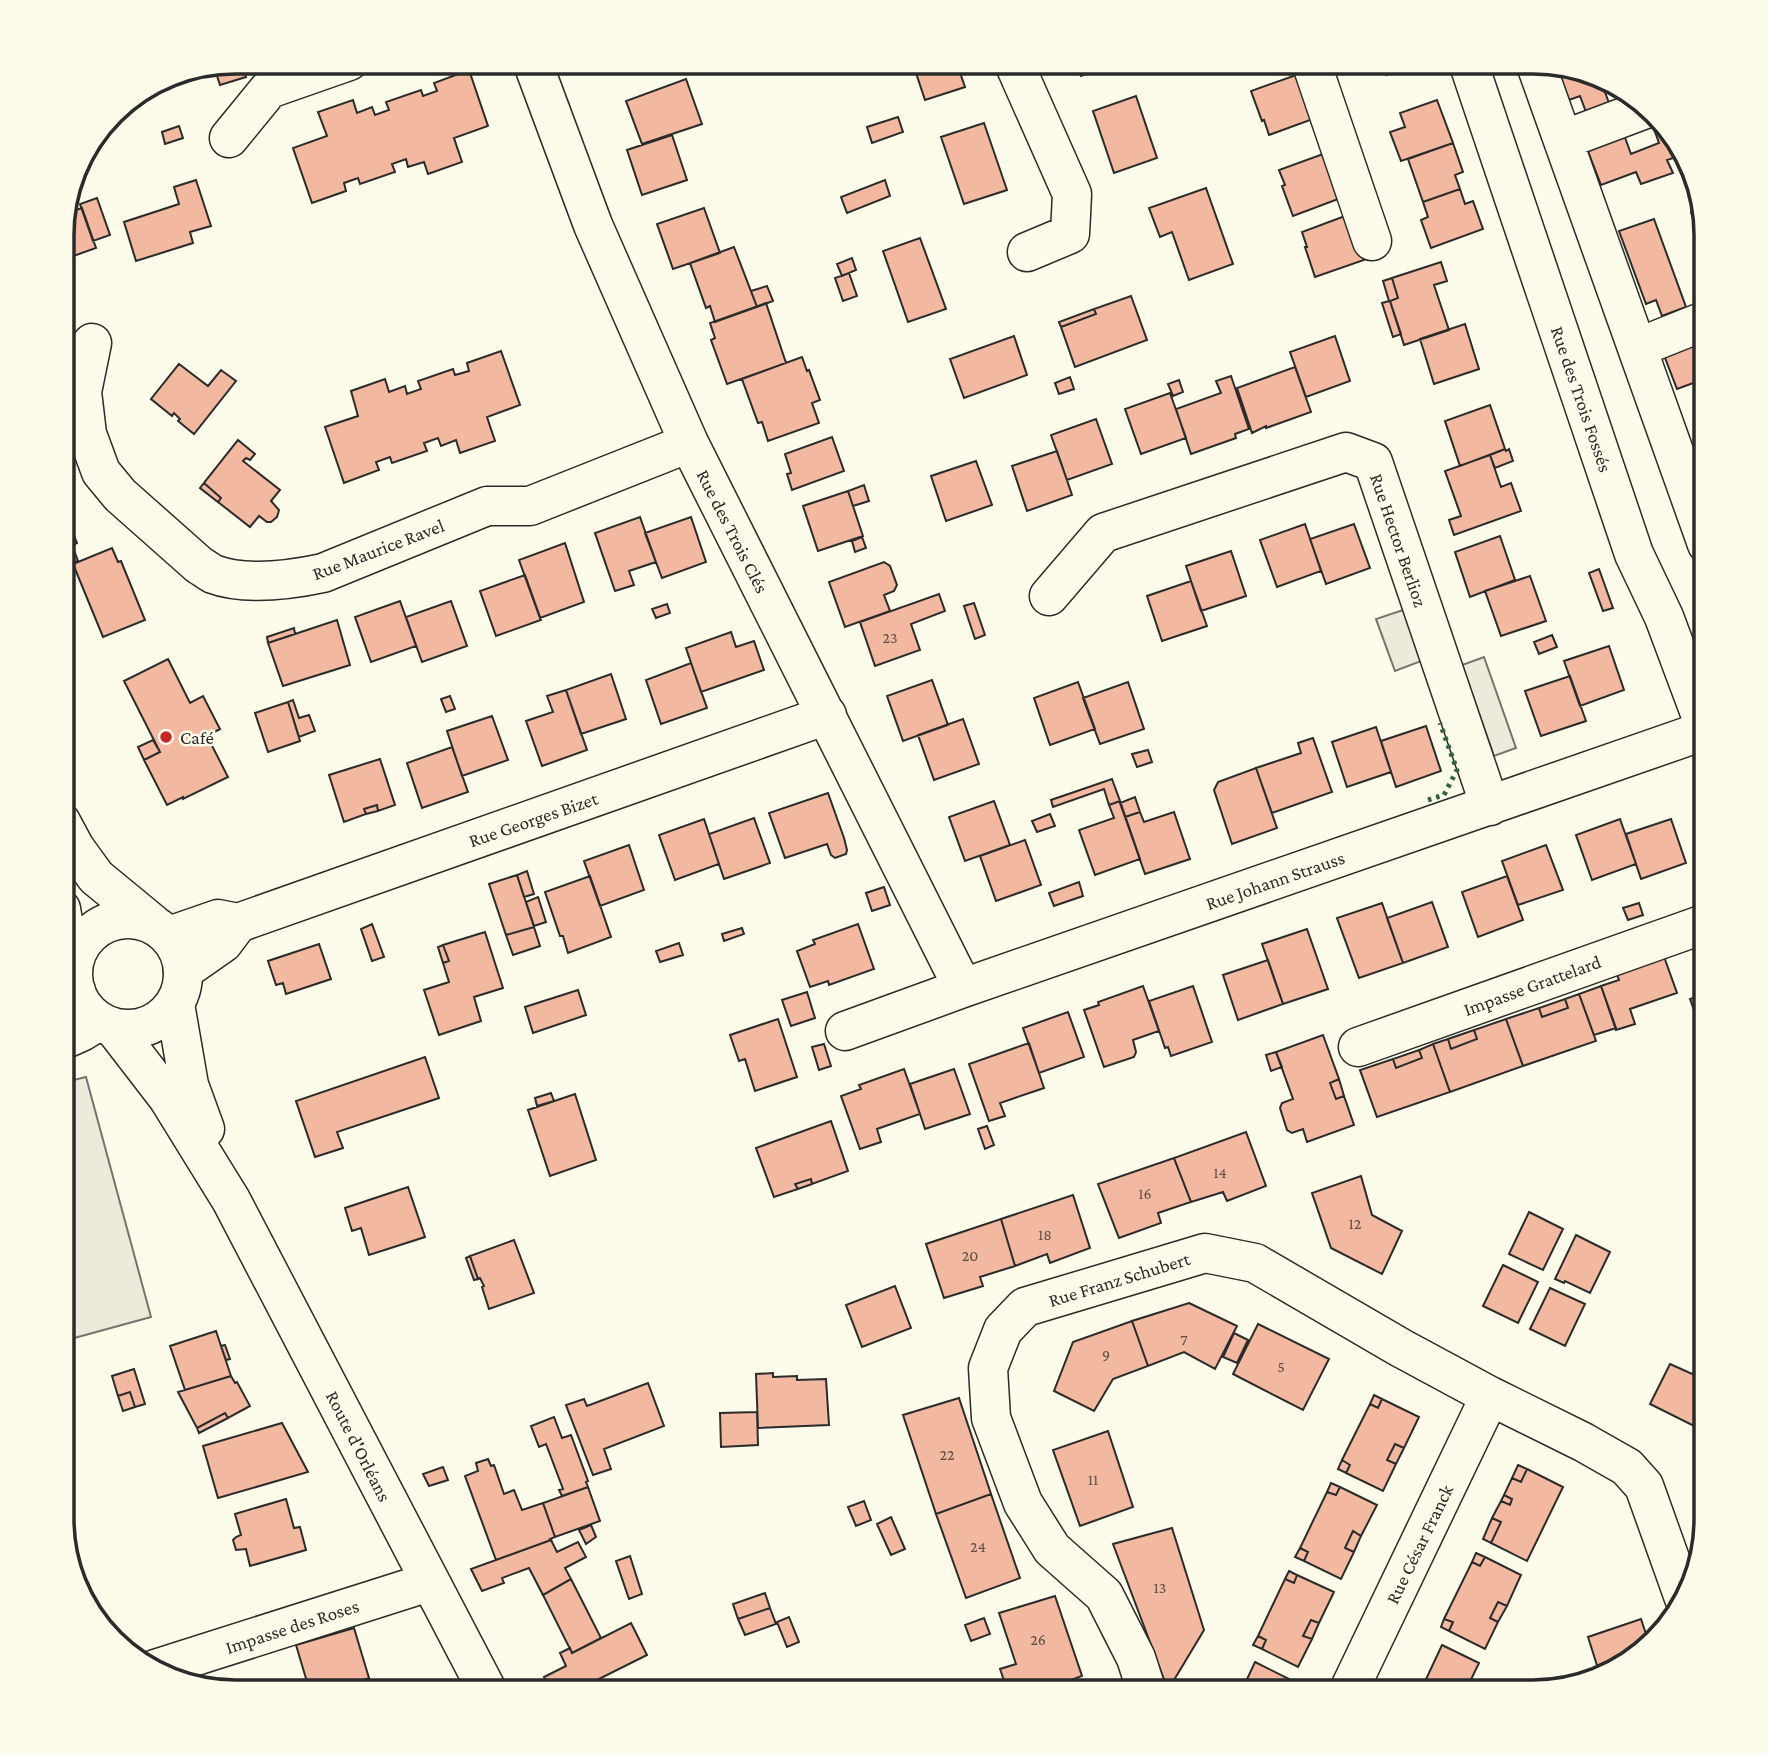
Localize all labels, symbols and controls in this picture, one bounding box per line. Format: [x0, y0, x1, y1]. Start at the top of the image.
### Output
street label: Rue des Trois Fossés [1547, 323, 1616, 475]
street label: Rue des Trois Clés [692, 466, 773, 596]
street label: Rue Hector Berlioz [1366, 471, 1431, 610]
street label: Rue Maurice Ravel [309, 515, 447, 584]
house number: 23 [882, 629, 898, 646]
place label: Café [180, 727, 214, 748]
marker: Café [158, 729, 174, 745]
street label: Rue Georges Bizet [466, 787, 601, 851]
street label: Rue Johann Strauss [1203, 847, 1347, 914]
street label: Impasse Grattelard [1461, 951, 1604, 1020]
house number: 14 [1213, 1164, 1227, 1181]
house number: 16 [1138, 1185, 1152, 1202]
house number: 12 [1349, 1215, 1362, 1232]
house number: 18 [1038, 1226, 1052, 1243]
house number: 20 [962, 1247, 978, 1264]
street label: Rue Franz Schubert [1046, 1248, 1193, 1311]
house number: 7 [1180, 1331, 1188, 1348]
house number: 9 [1102, 1346, 1110, 1363]
house number: 5 [1277, 1358, 1285, 1375]
street label: Route d'Orléans [322, 1387, 395, 1505]
house number: 22 [939, 1446, 955, 1463]
house number: 11 [1088, 1471, 1098, 1488]
street label: Rue César Franck [1382, 1480, 1458, 1607]
house number: 24 [970, 1538, 986, 1555]
house number: 13 [1154, 1579, 1166, 1596]
street label: Impasse des Roses [223, 1595, 361, 1658]
house number: 26 [1030, 1631, 1046, 1648]

